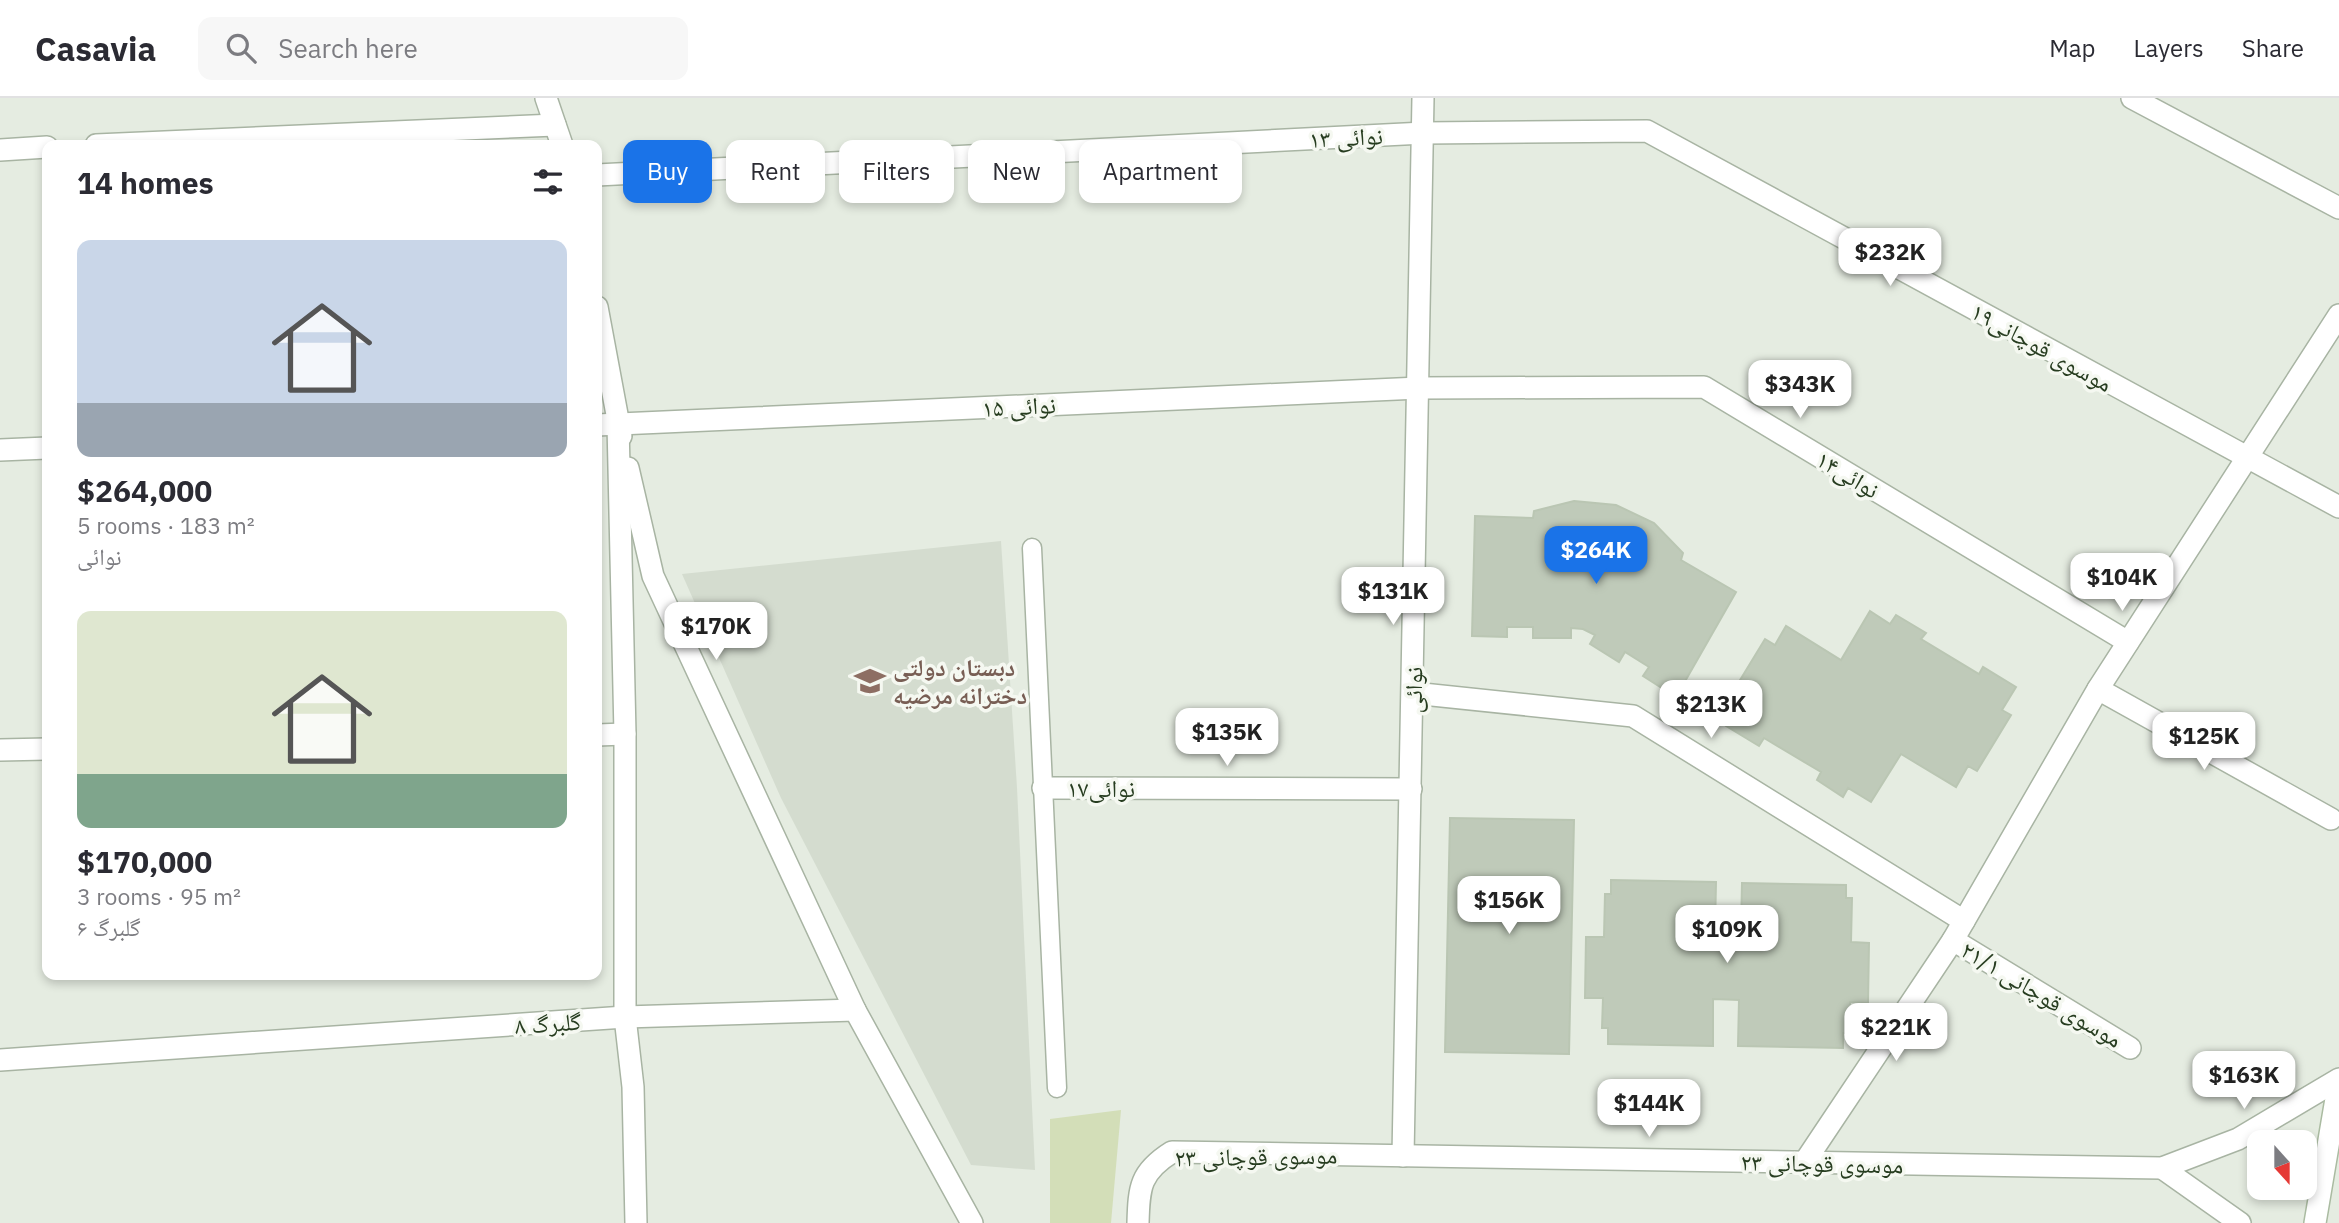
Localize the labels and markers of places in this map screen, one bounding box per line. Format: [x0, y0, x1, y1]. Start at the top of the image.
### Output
pin: $232K [1841, 228, 1939, 288]
pin: $343K [1751, 360, 1849, 420]
pin: $264K [1547, 526, 1645, 586]
pin: $104K [2073, 554, 2171, 613]
pin: $131K [1344, 568, 1442, 627]
pin: $170K [667, 602, 765, 662]
place label: دبستان دولتی دخترانه مرضیه [893, 651, 1027, 711]
school or university icon: دبستان دولتی دخترانه مرضیه [853, 664, 887, 698]
pin: $213K [1662, 680, 1760, 740]
pin: $135K [1178, 708, 1276, 768]
pin: $125K [2155, 712, 2253, 772]
pin: $156K [1460, 876, 1558, 936]
pin: $109K [1678, 906, 1776, 965]
pin: $221K [1847, 1004, 1945, 1063]
pin: $163K [2195, 1052, 2293, 1111]
pin: $144K [1600, 1080, 1698, 1139]

